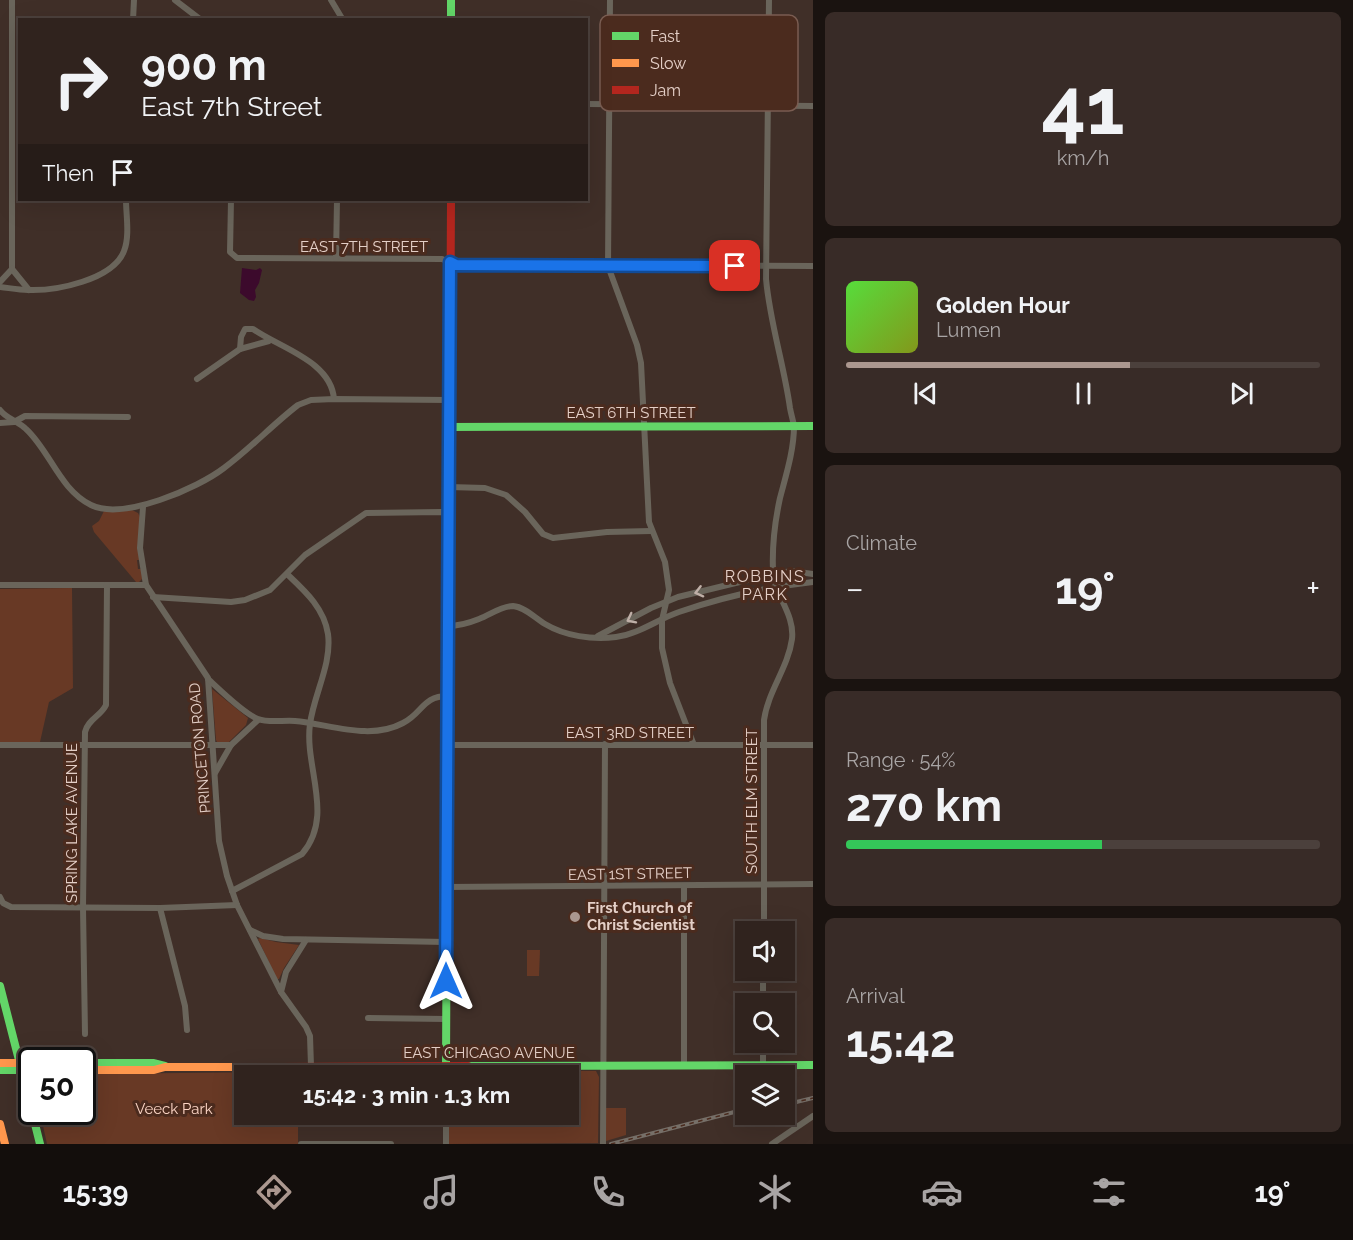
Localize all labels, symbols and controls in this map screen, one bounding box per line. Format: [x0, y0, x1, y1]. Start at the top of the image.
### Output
legend [600, 15, 798, 111]
text: Fast [650, 27, 681, 46]
text: 900 m [141, 41, 267, 90]
icon: right [42, 42, 120, 120]
text: Slow [650, 54, 686, 73]
text: 41 [1041, 61, 1125, 152]
text: Jam [650, 81, 681, 100]
text: East 7th Street [141, 91, 322, 122]
text: km/h [1057, 146, 1109, 170]
icon: arrive [106, 156, 139, 189]
text: Then [42, 160, 94, 186]
street label: EAST 7TH STREET [300, 238, 428, 256]
pin [709, 240, 760, 291]
icon: arrive [718, 249, 751, 282]
text: Golden Hour [936, 292, 1070, 318]
text: Lumen [936, 318, 1001, 342]
icon: previous [909, 377, 942, 410]
icon: pause [1067, 377, 1100, 410]
icon: next [1225, 377, 1258, 410]
street label: EAST 6TH STREET [566, 404, 696, 422]
text: Climate [846, 531, 917, 555]
text: 19° [1055, 562, 1115, 615]
district label: ROBBINS PARK [725, 567, 805, 604]
text: − [846, 569, 864, 608]
text: + [1306, 569, 1320, 608]
one-way arrow [695, 584, 705, 597]
one-way arrow [626, 611, 637, 623]
street label: PRINCETON ROAD [185, 682, 215, 814]
street label: EAST 3RD STREET [566, 724, 694, 742]
street label: SOUTH ELM STREET [743, 728, 761, 874]
street label: SPRING LAKE AVENUE [63, 743, 81, 903]
text: Range · 54% [846, 748, 956, 772]
text: 270 km [846, 779, 1002, 832]
street label: EAST 1ST STREET [568, 864, 692, 884]
place label: First Church of Christ Scientist [587, 899, 695, 934]
marker: First Church of Christ Scientist [568, 910, 582, 924]
map controls [735, 921, 795, 1125]
button: sound [735, 921, 795, 981]
position arrow [414, 949, 478, 1013]
text: Arrival [846, 984, 905, 1008]
button: search [735, 993, 795, 1053]
text: 15:42 [846, 1015, 955, 1068]
street label: EAST CHICAGO AVENUE [403, 1044, 575, 1062]
speed limit sign: 50 [18, 1047, 96, 1125]
button: layers [735, 1065, 795, 1125]
text: 15:42 · 3 min · 1.3 km [303, 1082, 510, 1108]
park label: Veeck Park [135, 1100, 213, 1118]
icon: directions [253, 1171, 295, 1213]
icon: music [420, 1171, 462, 1213]
icon: phone [587, 1171, 629, 1213]
icon: climate [754, 1171, 796, 1213]
icon: car [921, 1171, 963, 1213]
icon: filters [1088, 1171, 1130, 1213]
text: 15:39 [62, 1177, 128, 1208]
text: 19° [1254, 1177, 1291, 1208]

